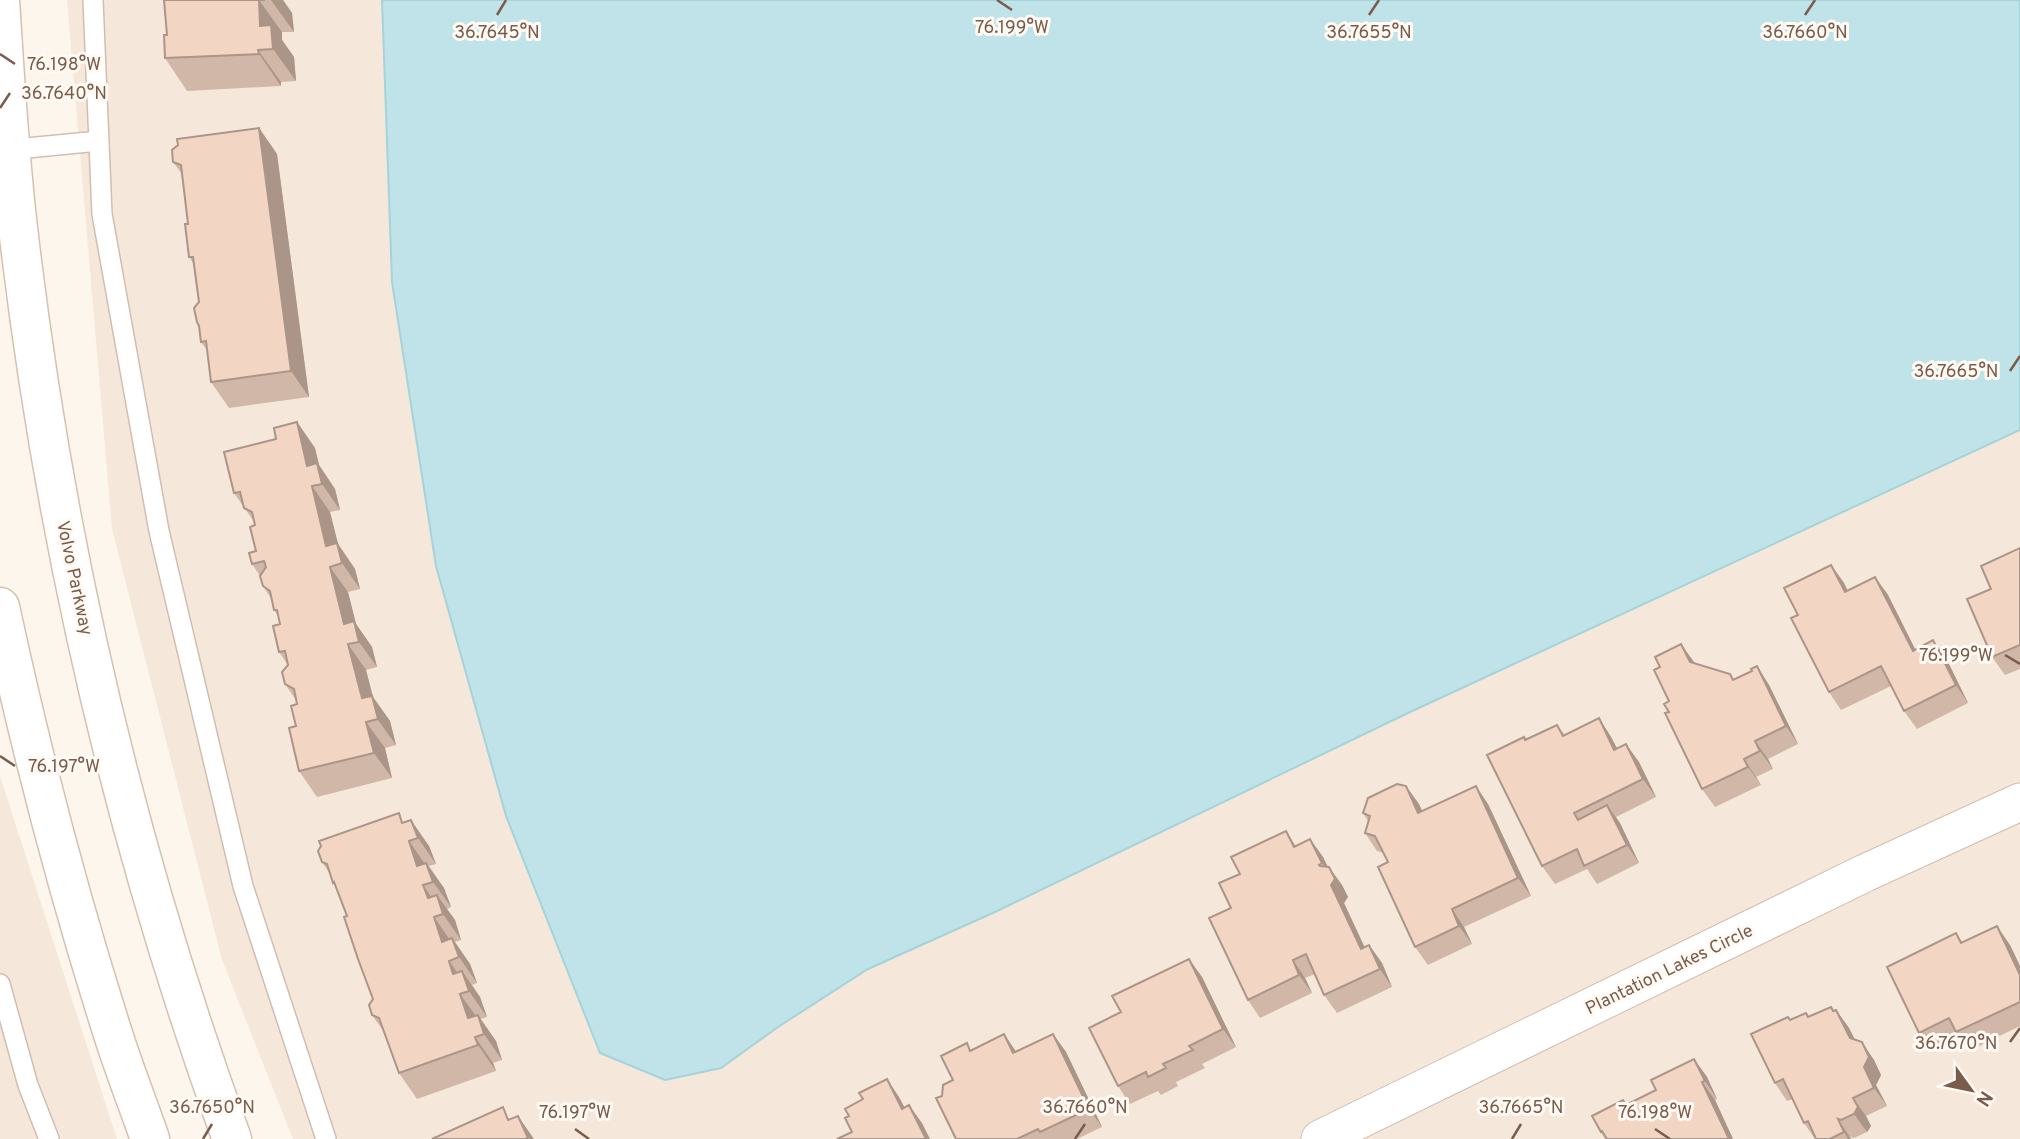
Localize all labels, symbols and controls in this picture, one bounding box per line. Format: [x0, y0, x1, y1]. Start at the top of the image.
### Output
text: 76.199°W [975, 17, 1049, 40]
text: 36.7645°N [454, 22, 540, 45]
text: 36.7655°N [1326, 22, 1412, 45]
text: 36.7660°N [1762, 22, 1848, 45]
text: 76.198°W [27, 54, 101, 77]
text: 36.7640°N [21, 83, 107, 106]
text: 36.7665°N [1913, 361, 1999, 384]
street label: Volvo Parkway [50, 519, 97, 638]
text: 76.199°W [1919, 645, 1993, 668]
text: 76.197°W [28, 756, 100, 779]
street label: Plantation Lakes Circle [1582, 920, 1757, 1021]
text: 36.7670°N [1914, 1033, 1998, 1056]
north arrow [1936, 1055, 2006, 1125]
text: N [1970, 1086, 1997, 1110]
text: 36.7650°N [169, 1097, 255, 1120]
text: 36.7660°N [1042, 1097, 1128, 1120]
text: 36.7665°N [1478, 1097, 1564, 1120]
text: 76.197°W [539, 1102, 611, 1125]
text: 76.198°W [1618, 1102, 1692, 1125]

